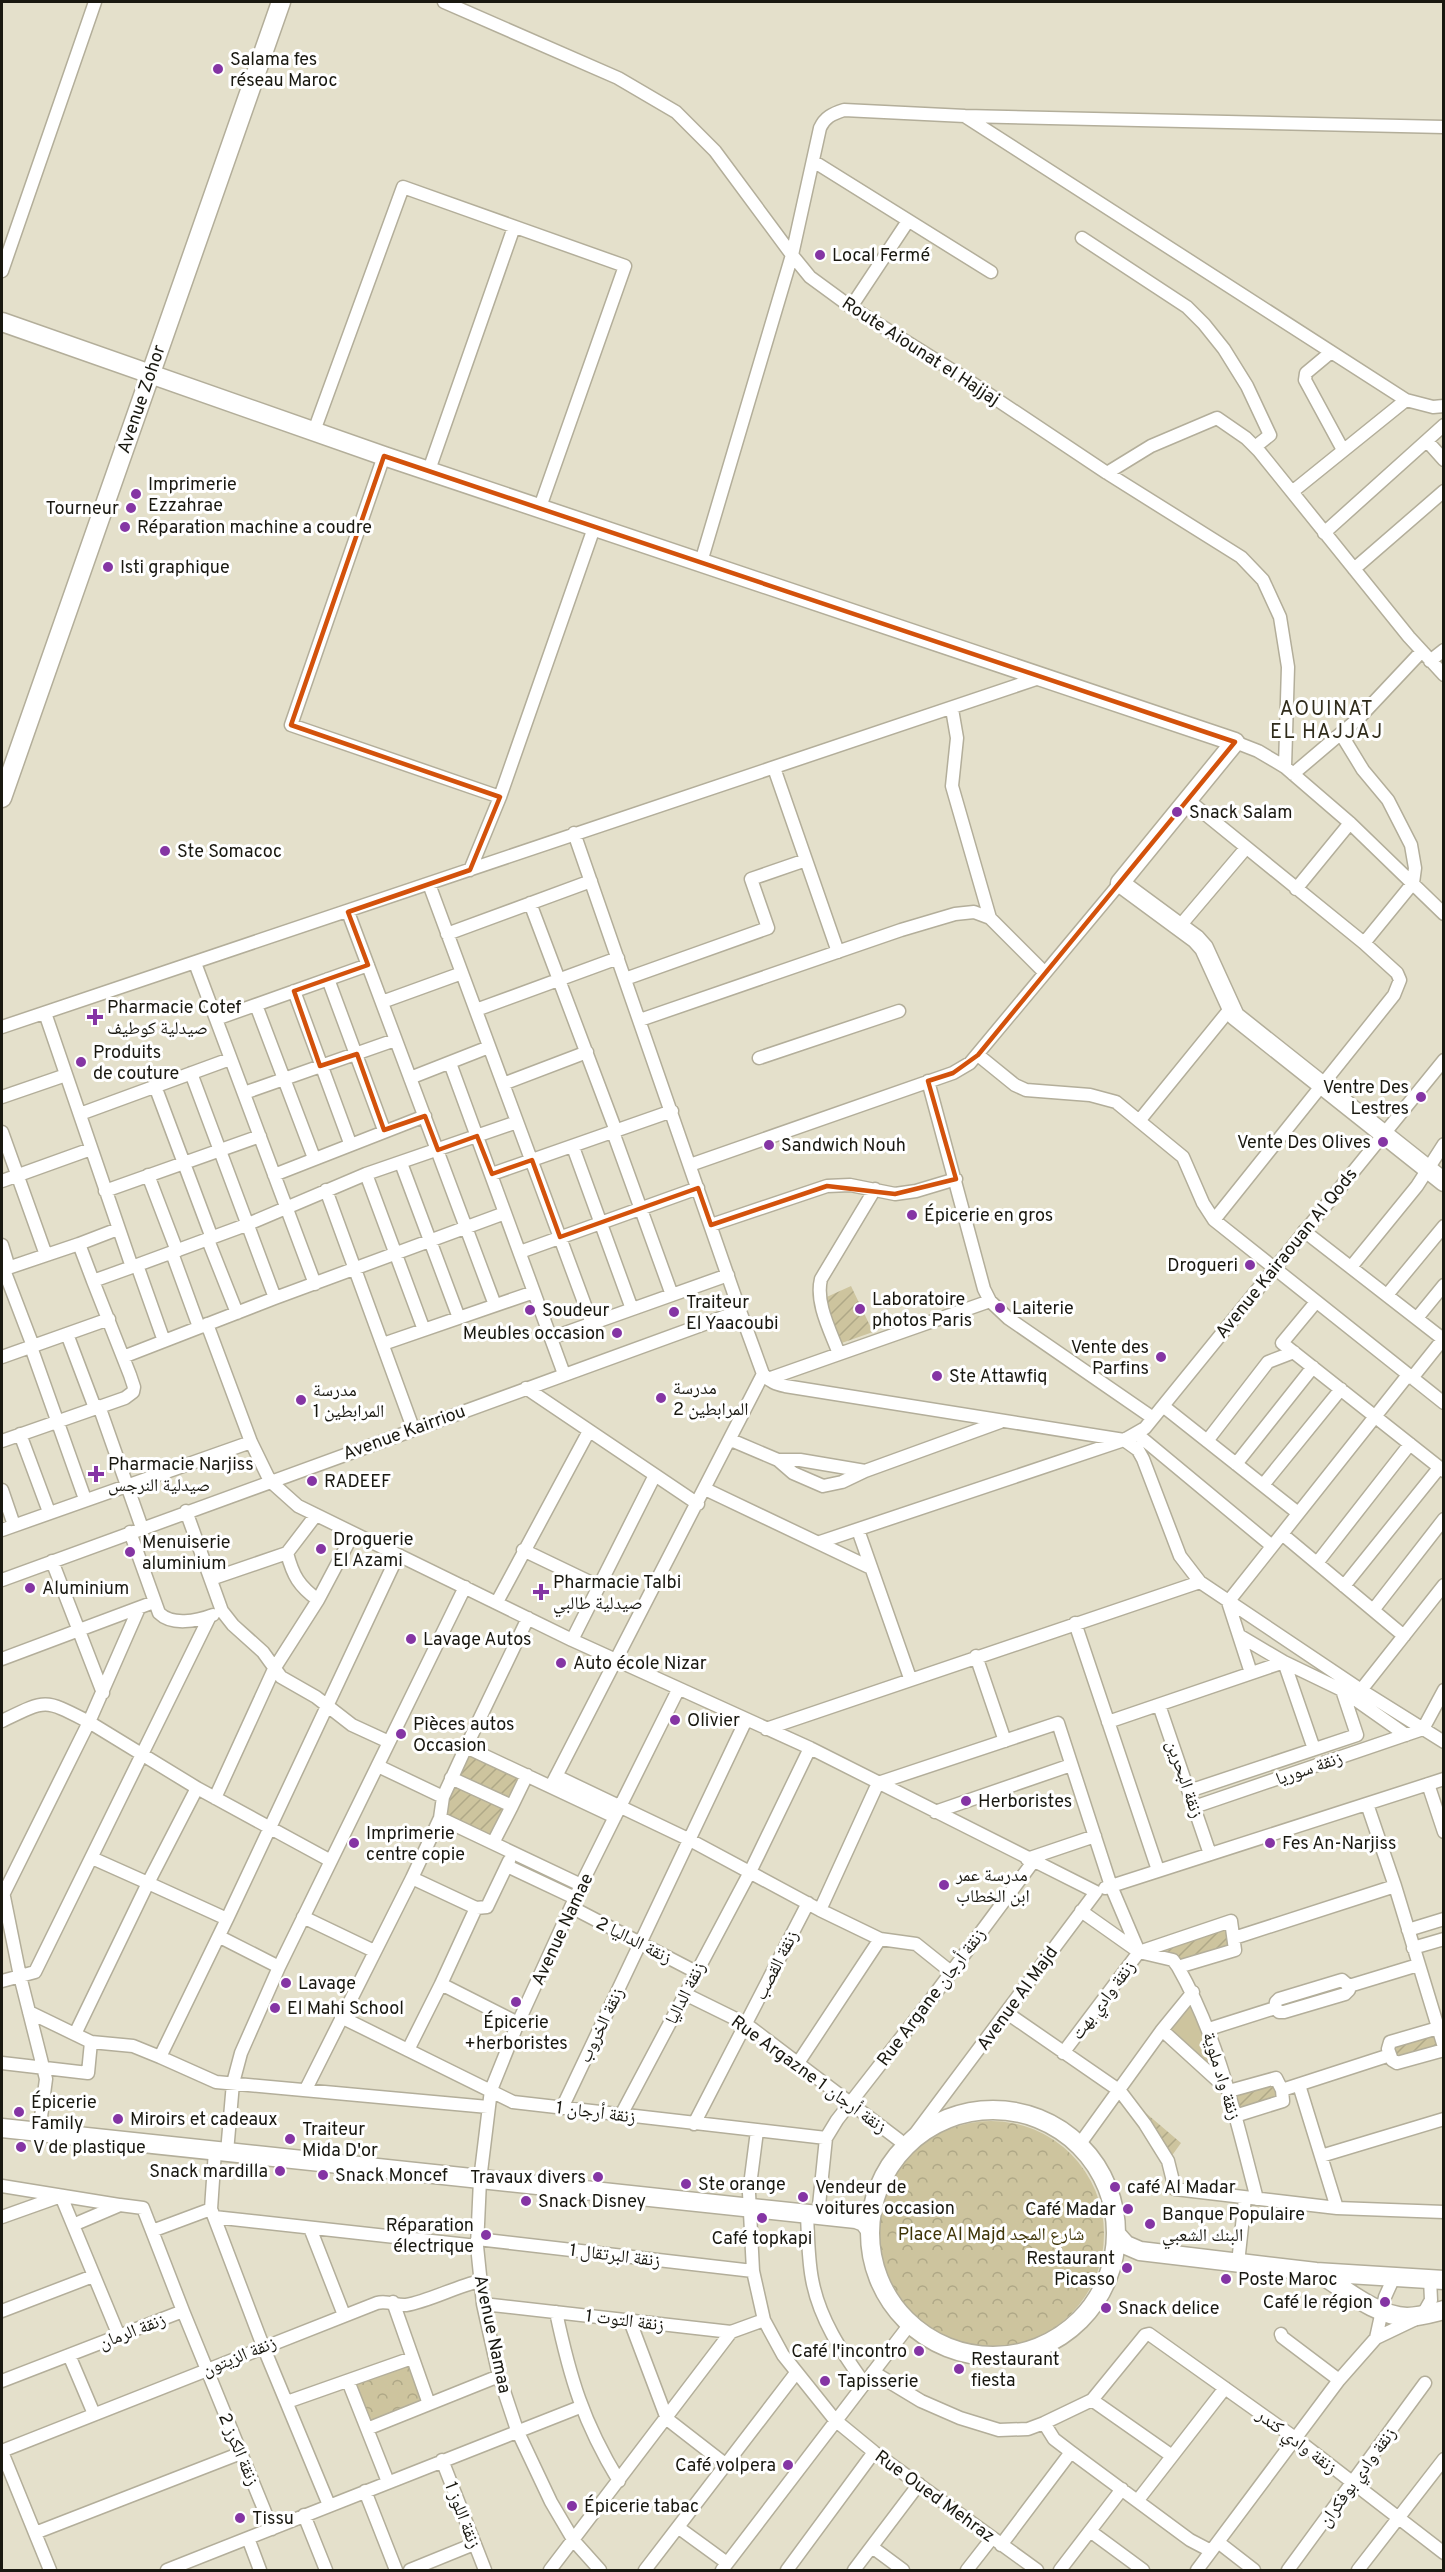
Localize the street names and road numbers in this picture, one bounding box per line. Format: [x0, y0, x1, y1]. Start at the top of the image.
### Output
street label: Route Aiounat el Hajjaj [837, 293, 1004, 412]
street label: Avenue Zohor [113, 342, 172, 457]
street label: Avenue Kairaouan Al Qods [1211, 1164, 1363, 1344]
street label: Avenue Kairriou [340, 1401, 469, 1466]
street label: زنقة البحرين [1160, 1738, 1208, 1821]
street label: زنقة سوريا [1273, 1747, 1346, 1792]
street label: Avenue Namae [527, 1870, 599, 1989]
street label: زنقة الداليا 2 [591, 1912, 675, 1970]
street label: Rue Argane زنقة أرجان [872, 1924, 992, 2072]
street label: زنقة القصب [750, 1927, 805, 2004]
street label: Avenue Al Majd [973, 1942, 1064, 2056]
street label: زنقة وادي بهت [1067, 1957, 1143, 2046]
street label: زنقة الداليا [661, 1959, 712, 2029]
street label: زنقة الخروب [574, 1984, 630, 2067]
street label: Rue Argazne 1 زنقة أرجان [726, 2010, 891, 2139]
street label: زنقة واد ملوية [1196, 2030, 1245, 2123]
street label: زنقة أرجان 1 [555, 2096, 637, 2130]
street label: زنقة البرتقال 1 [568, 2240, 662, 2273]
street label: Avenue Namaa [468, 2273, 515, 2396]
street label: زنقة التوت 1 [584, 2305, 666, 2338]
street label: زنقة الرمان [96, 2309, 169, 2356]
street label: زنقة الزيتون [199, 2332, 280, 2383]
street label: زنقة وادي كندر [1250, 2404, 1341, 2481]
street label: زنقة الكرز 2 [212, 2410, 263, 2490]
street label: زنقة وادي بوفكران [1314, 2423, 1404, 2533]
street label: Rue Oued Mehraz [870, 2446, 999, 2549]
street label: زنقة اللوز 1 [438, 2479, 485, 2552]

